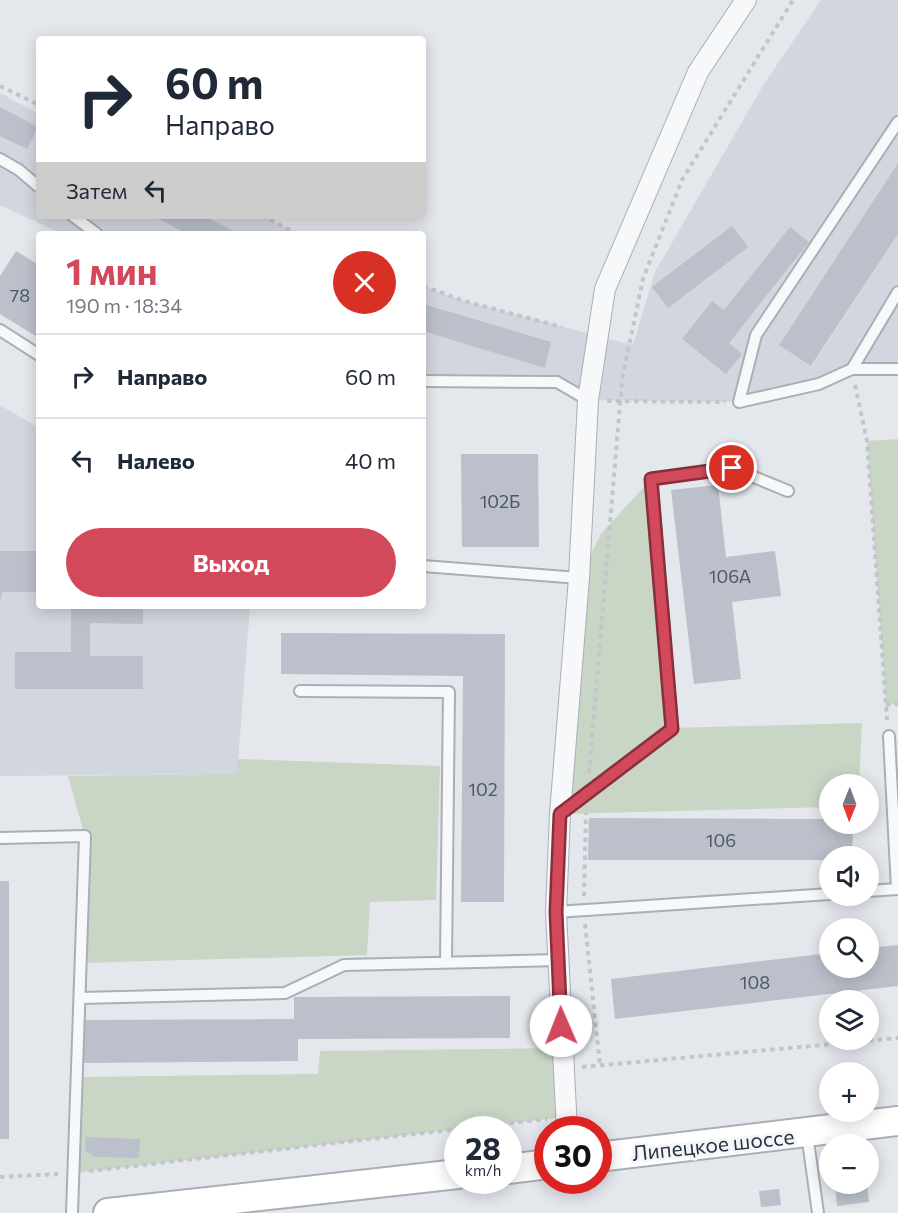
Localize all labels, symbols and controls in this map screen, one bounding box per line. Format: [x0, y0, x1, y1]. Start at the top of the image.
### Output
text: 60 m [165, 56, 264, 108]
icon: right [66, 60, 144, 138]
text: Направо [165, 108, 275, 141]
icon: left [139, 174, 172, 207]
text: Затем [66, 177, 127, 204]
text: 1 мин [66, 248, 158, 292]
button: close [333, 251, 396, 314]
house number: 78 [10, 284, 30, 306]
text: 190 m · 18:34 [66, 293, 182, 317]
icon: right [66, 360, 99, 393]
text: Направо [117, 363, 207, 390]
text: 60 m [345, 363, 396, 390]
pin [706, 442, 757, 493]
icon: left [66, 444, 99, 477]
text: Налево [117, 447, 195, 474]
text: 40 m [345, 447, 396, 474]
icon: arrive [715, 451, 748, 484]
house number: 102Б [480, 490, 520, 512]
button: Выход [66, 528, 396, 597]
house number: 106А [709, 565, 751, 587]
north arrow [819, 774, 879, 834]
map controls [819, 774, 879, 1194]
house number: 102 [468, 778, 498, 800]
house number: 106 [706, 829, 736, 851]
button: sound [819, 846, 879, 906]
button: search [819, 918, 879, 978]
house number: 108 [740, 971, 770, 993]
button: layers [819, 990, 879, 1050]
position arrow [529, 994, 593, 1058]
button: + [819, 1062, 879, 1122]
speed limit sign: 30 [534, 1116, 612, 1194]
street label: Липецкое шоссе [630, 1123, 796, 1165]
text: 28 [465, 1129, 501, 1166]
button: − [819, 1134, 879, 1194]
text: km/h [465, 1161, 501, 1179]

